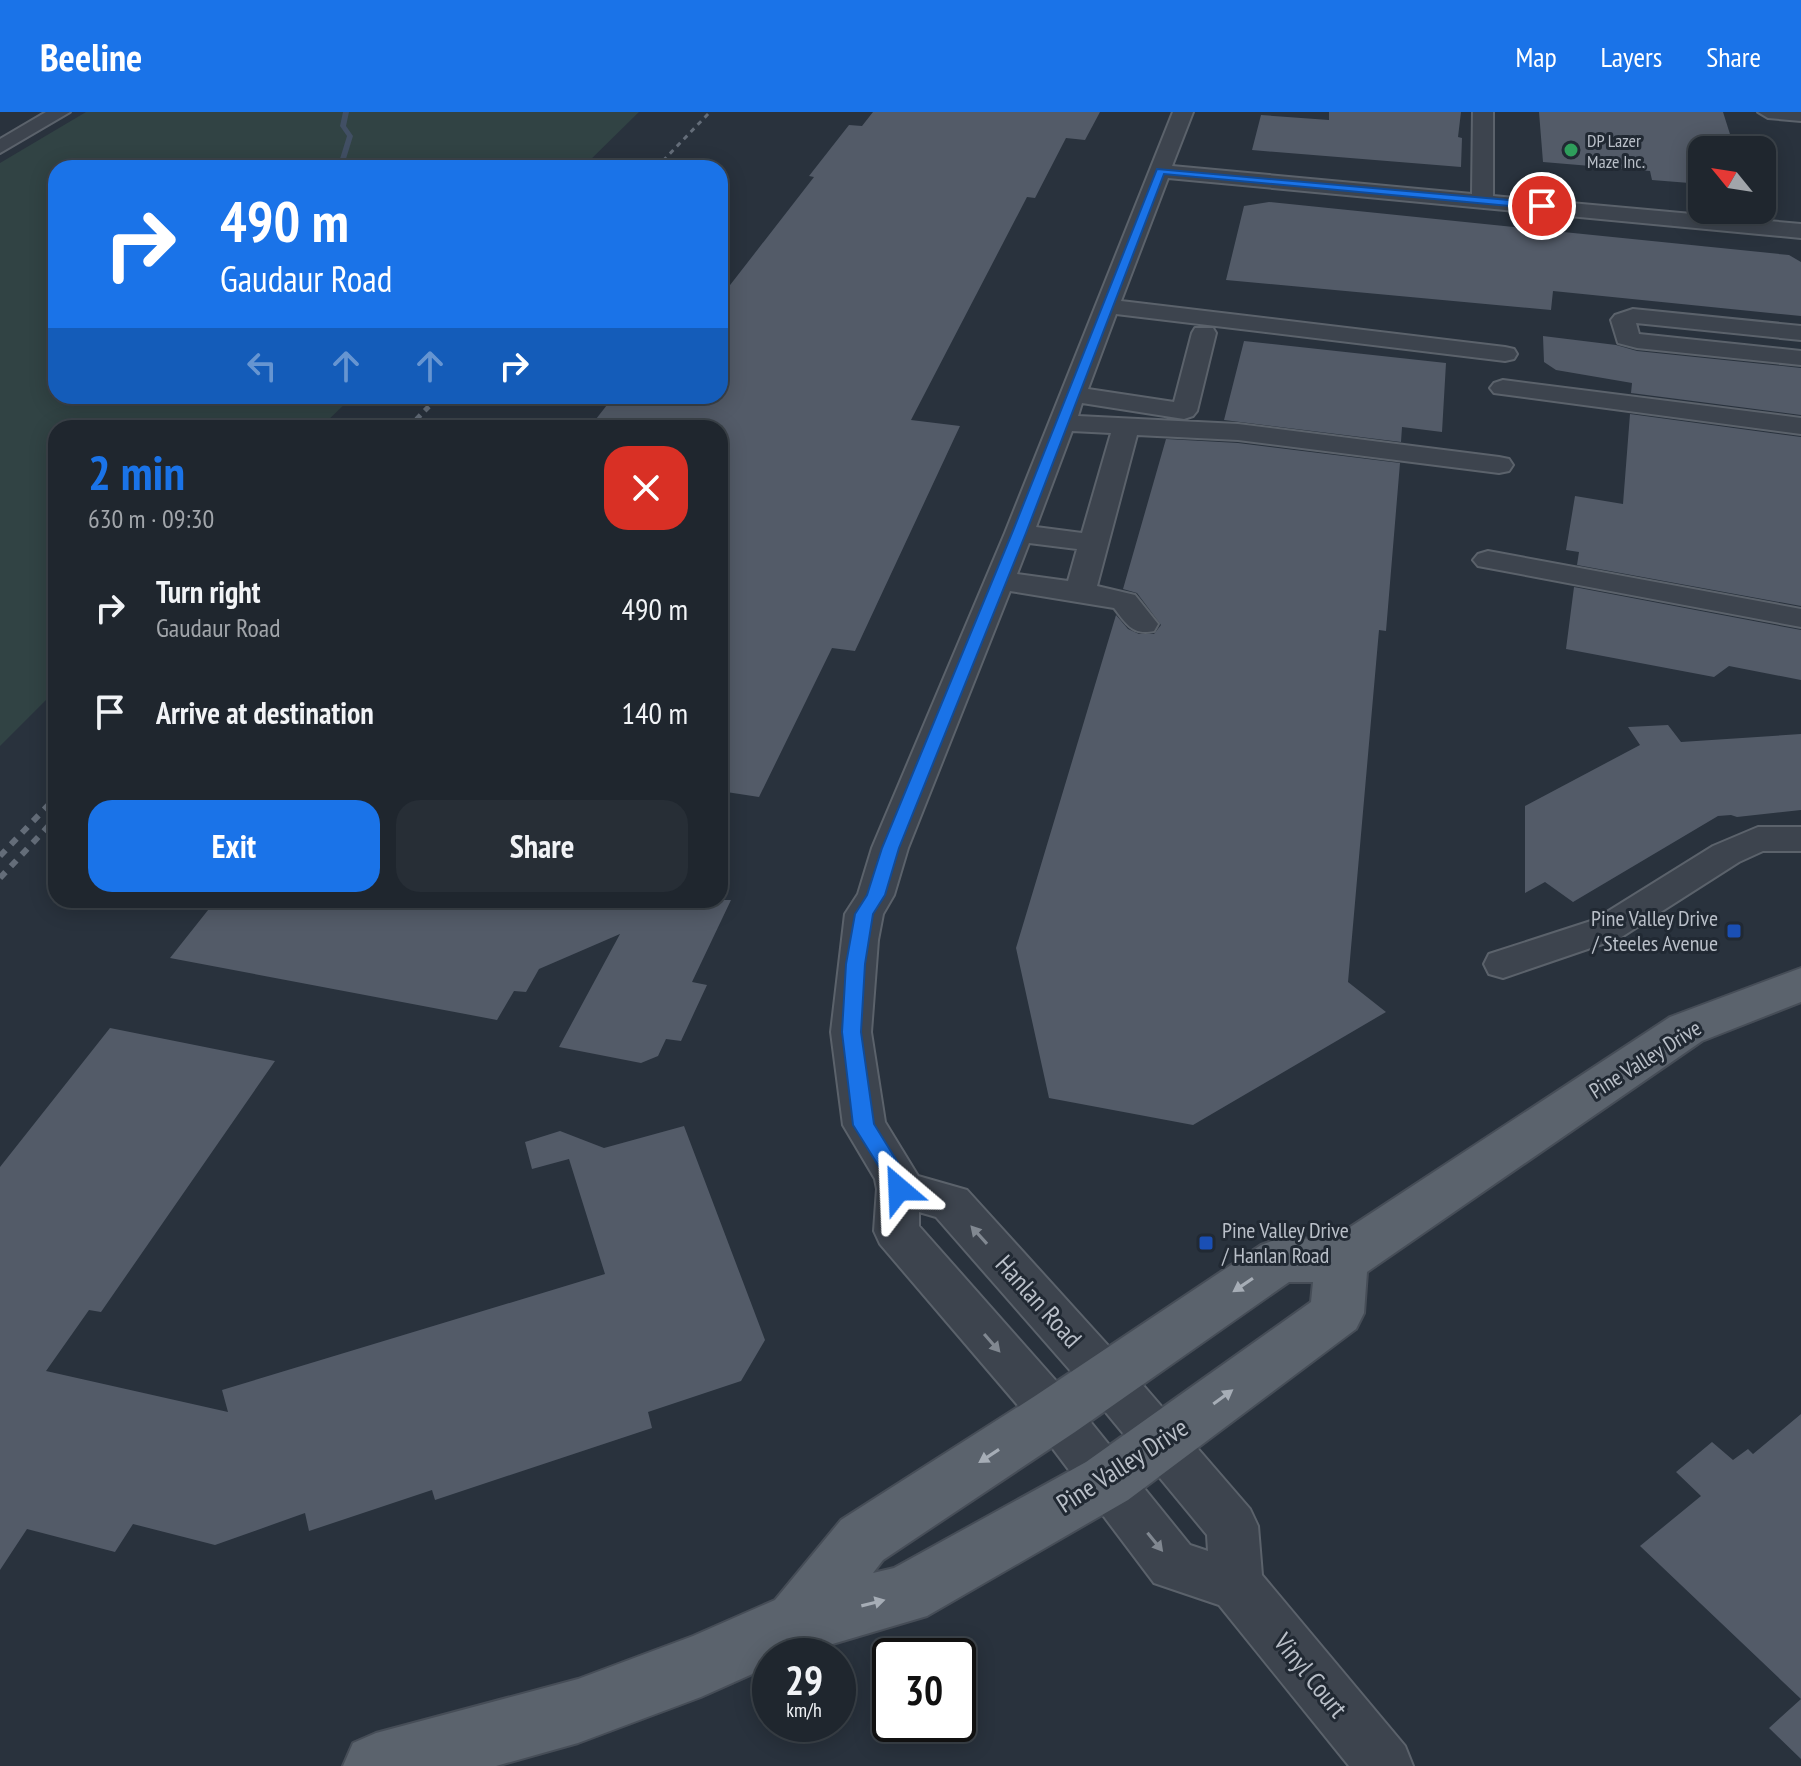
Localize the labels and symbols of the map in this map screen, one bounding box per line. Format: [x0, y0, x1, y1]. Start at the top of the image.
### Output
place label: DP Lazer Maze Inc. [1587, 129, 1645, 173]
north arrow [1688, 136, 1776, 224]
marker: DP Lazer Maze Inc. [1562, 141, 1580, 159]
pin [1508, 172, 1576, 240]
place label: Pine Valley Drive / Steeles Avenue [1591, 904, 1718, 957]
marker: Pine Valley Drive / Steeles Avenue [1725, 922, 1743, 940]
street label: Pine Valley Drive [1584, 1014, 1706, 1104]
position arrow [857, 1147, 941, 1231]
place label: Pine Valley Drive / Hanlan Road [1221, 1216, 1349, 1269]
one-way arrow [971, 1226, 989, 1245]
marker: Pine Valley Drive / Hanlan Road [1197, 1234, 1215, 1252]
street label: Hanlan Road [989, 1248, 1089, 1354]
one-way arrow [1232, 1277, 1254, 1292]
one-way arrow [983, 1332, 1000, 1352]
one-way arrow [1213, 1390, 1234, 1405]
street label: Pine Valley Drive [1050, 1410, 1194, 1520]
one-way arrow [978, 1448, 1000, 1462]
one-way arrow [1147, 1532, 1163, 1552]
one-way arrow [861, 1596, 886, 1608]
street label: Vinyl Court [1266, 1625, 1355, 1724]
speed limit sign: 30 [872, 1638, 976, 1742]

